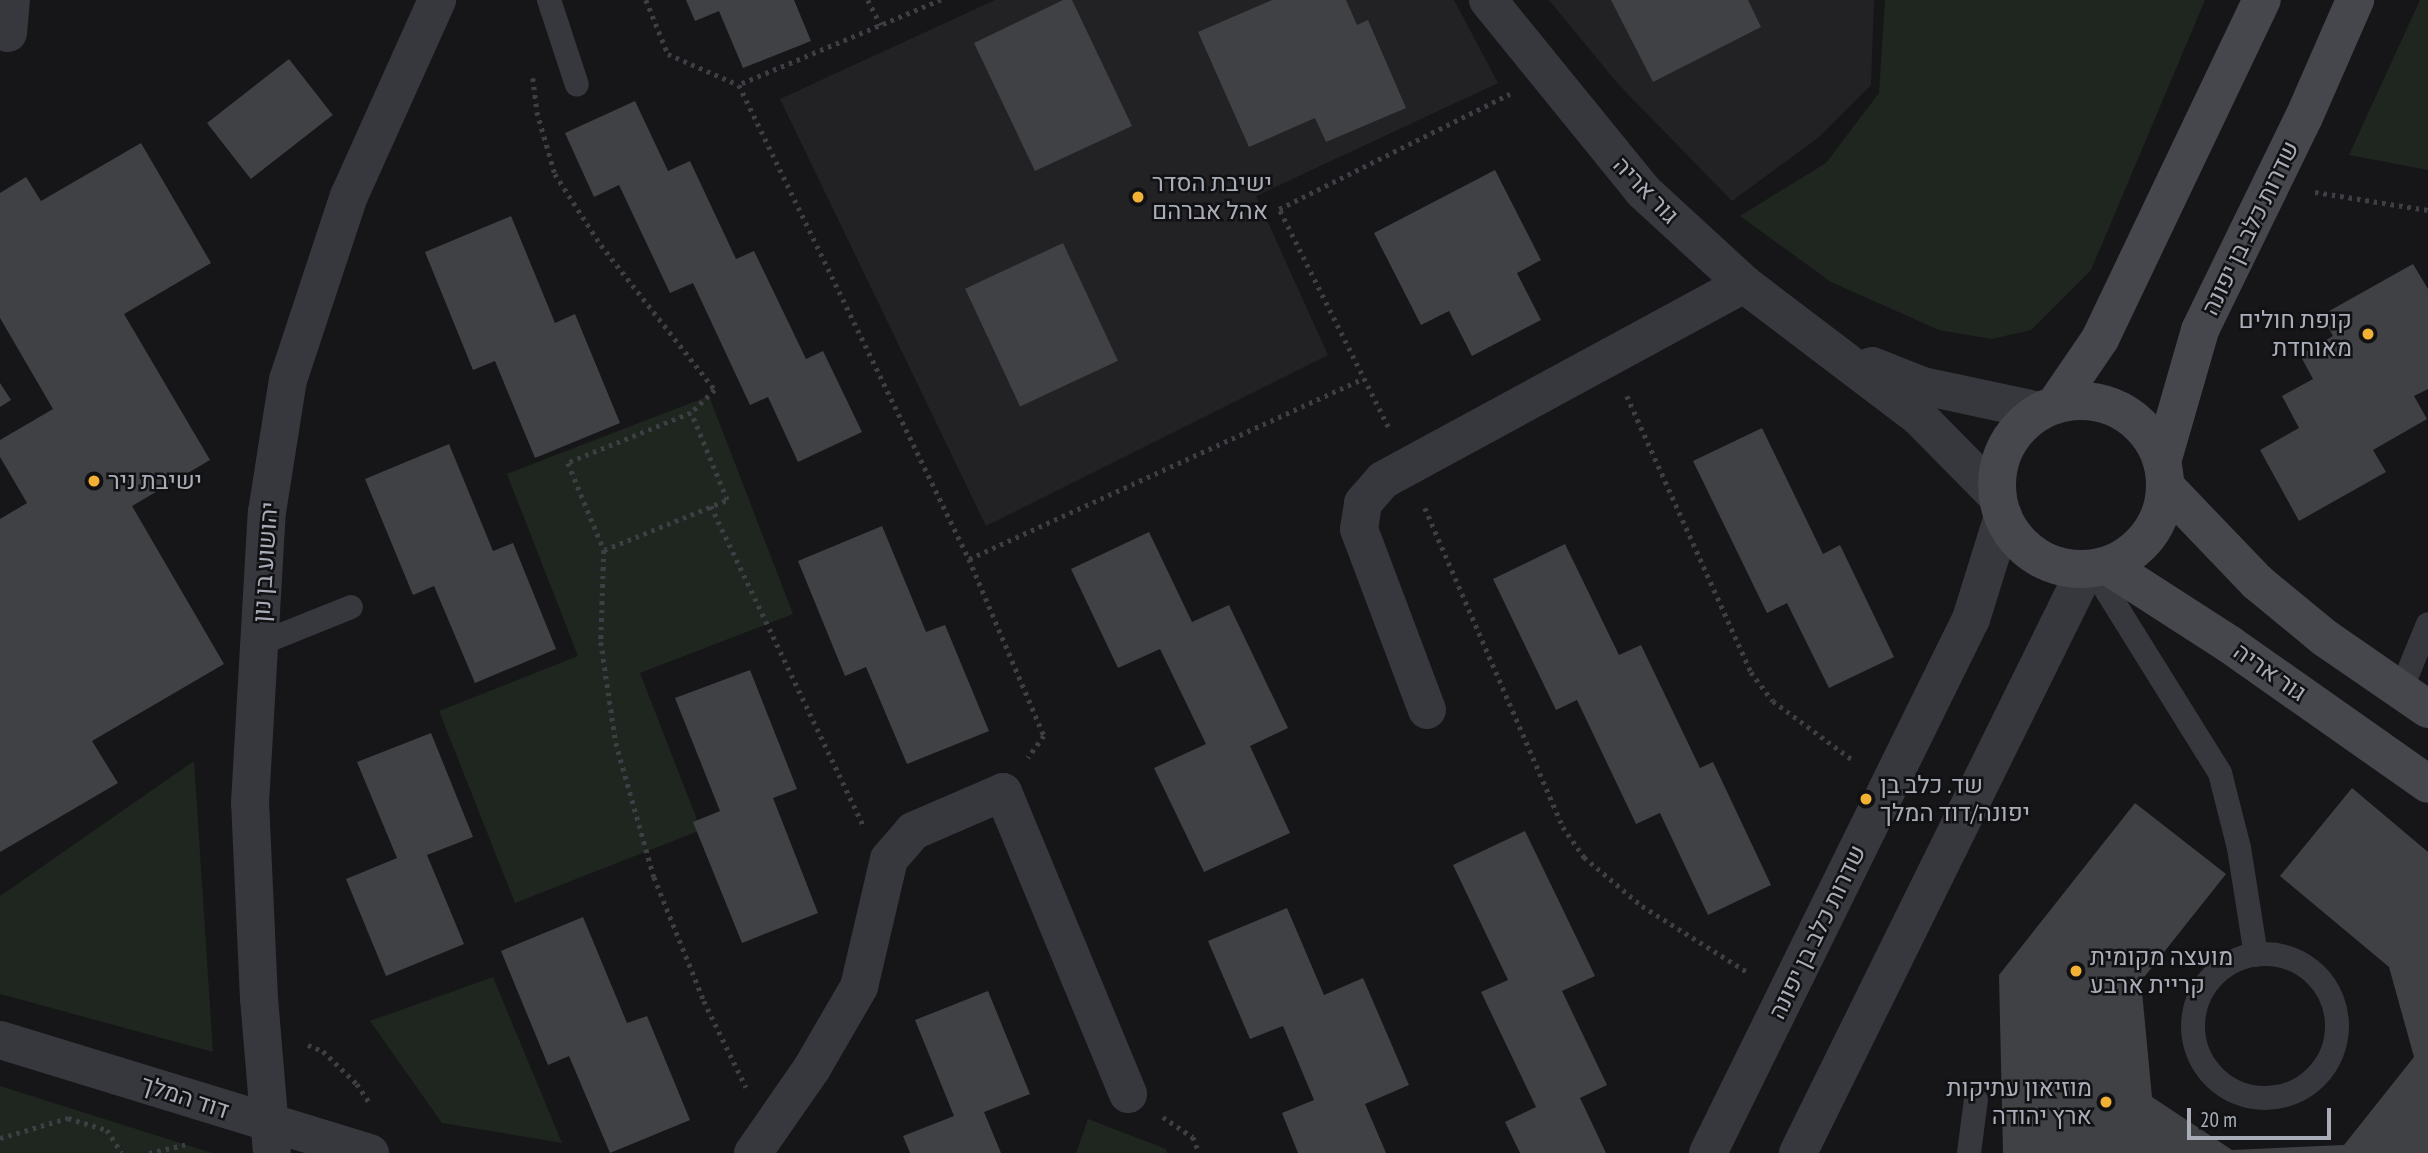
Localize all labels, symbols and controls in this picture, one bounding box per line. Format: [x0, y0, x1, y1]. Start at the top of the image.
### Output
street label: שדרות כלב בן יפונה [2195, 136, 2305, 320]
street label: גור אריה [1607, 151, 1685, 229]
place label: ישיבת הסדר אהל אברהם [1152, 169, 1272, 225]
marker: ישיבת הסדר אהל אברהם [1130, 189, 1146, 205]
place label: קופת חולים מאוחדת [2238, 306, 2352, 362]
marker: קופת חולים מאוחדת [2358, 324, 2378, 344]
place label: ישיבת ניר [108, 467, 202, 495]
marker: ישיבת ניר [86, 473, 102, 489]
street label: יהושוע בן נון [246, 501, 284, 623]
street label: גור אריה [2228, 637, 2312, 707]
place label: שד. כלב בן יפונה/דוד המלך [1880, 771, 2030, 827]
marker: שד. כלב בן יפונה/דוד המלך [1858, 791, 1874, 807]
street label: שדרות כלב בן יפונה [1762, 840, 1872, 1024]
place label: מועצה מקומית קריית ארבע [2090, 943, 2233, 999]
marker: מועצה מקומית קריית ארבע [2068, 963, 2084, 979]
street label: דוד המלך [137, 1069, 233, 1125]
place label: מוזיאון עתיקות ארץ יהודה [1946, 1074, 2092, 1130]
marker: מוזיאון עתיקות ארץ יהודה [2098, 1094, 2114, 1110]
scale bar [2190, 1094, 2334, 1138]
text: 20 m [2200, 1106, 2237, 1133]

